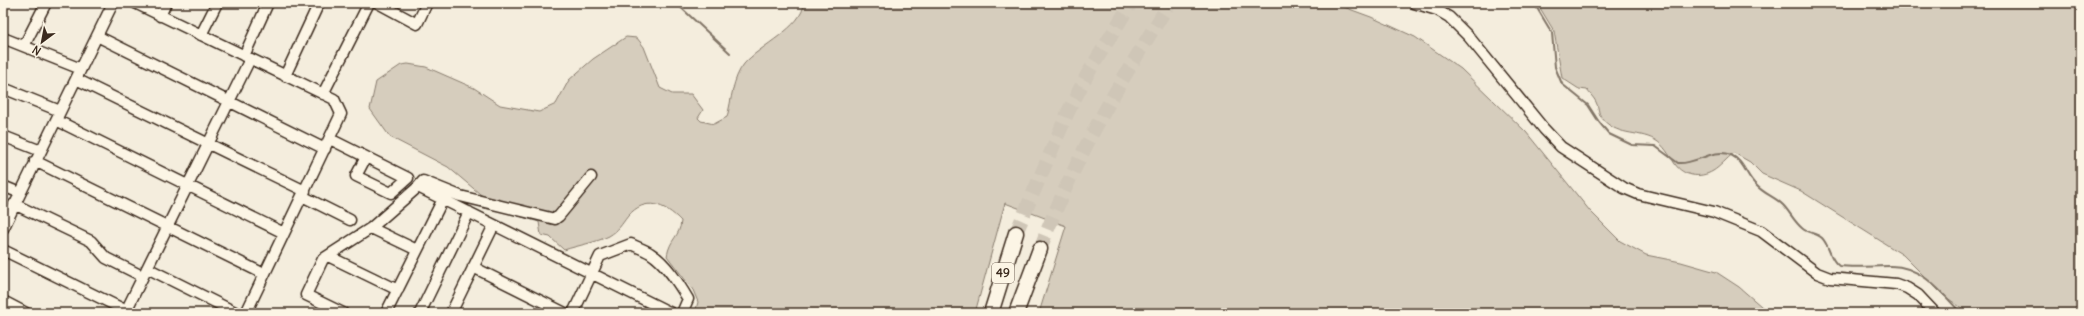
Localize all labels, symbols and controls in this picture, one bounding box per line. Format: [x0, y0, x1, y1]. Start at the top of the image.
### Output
north arrow [22, 22, 62, 62]
text: N [30, 43, 44, 58]
road number: 49 [992, 263, 1014, 283]

